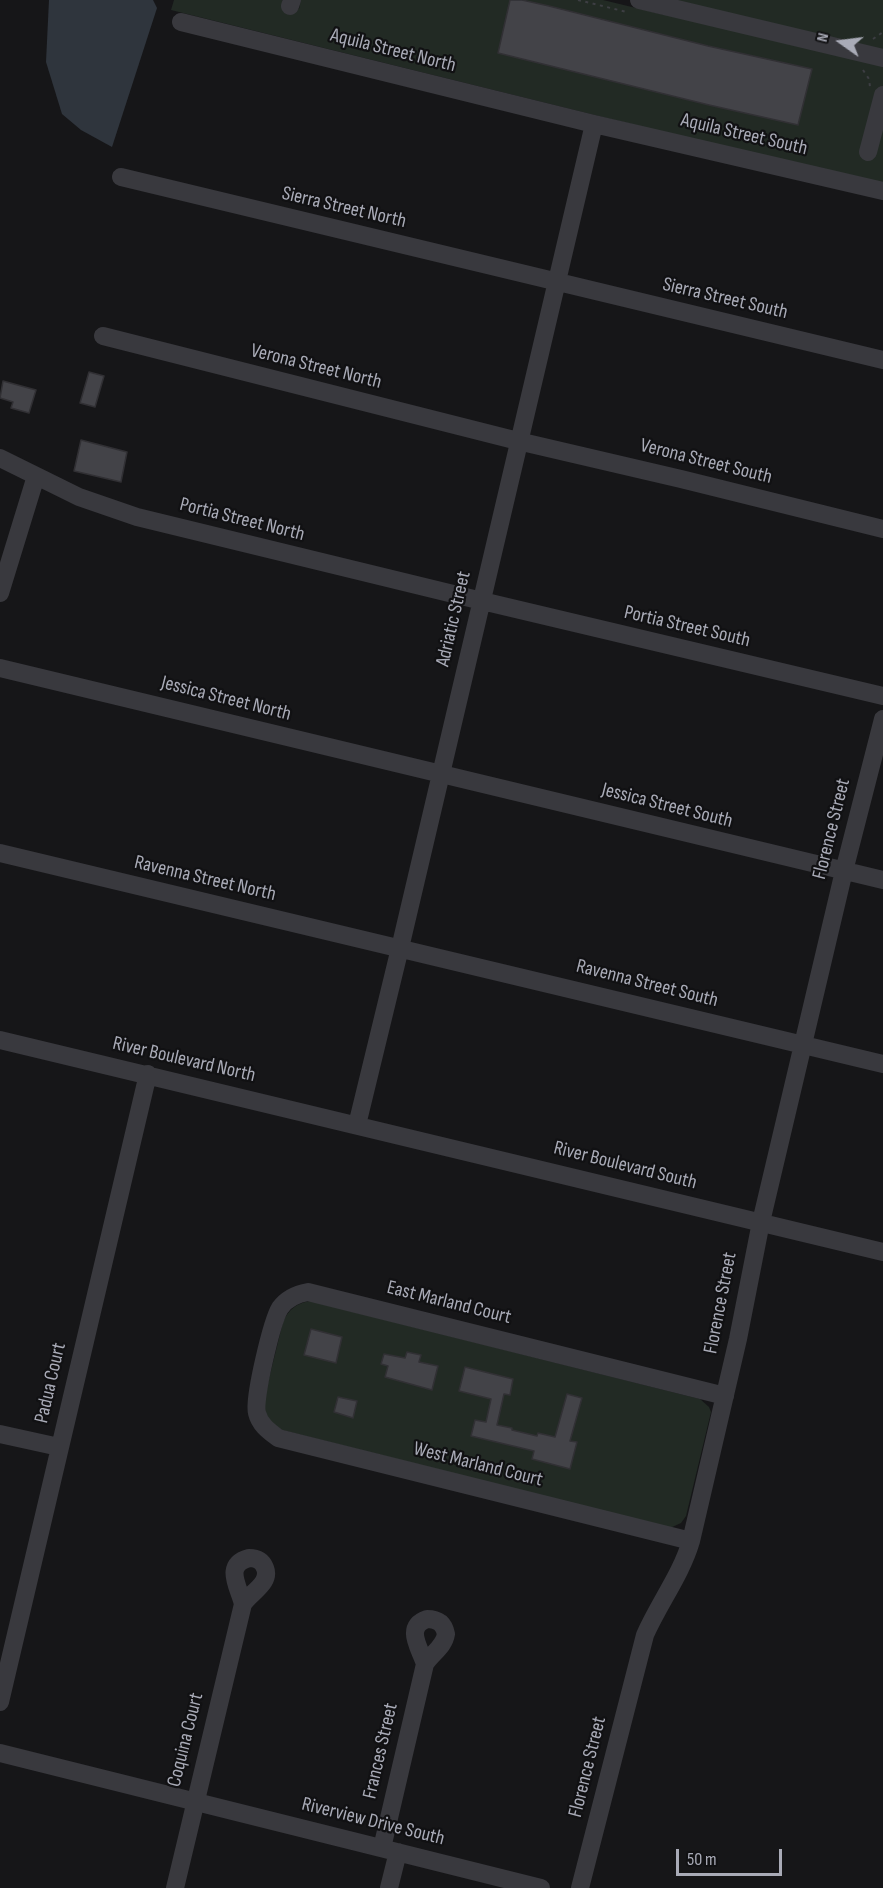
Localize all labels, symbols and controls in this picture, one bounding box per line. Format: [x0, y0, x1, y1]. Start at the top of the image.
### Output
north arrow [811, 12, 871, 72]
street label: Aquila Street North [328, 24, 458, 78]
text: N [813, 31, 833, 44]
street label: Aquila Street South [678, 109, 810, 161]
street label: Sierra Street North [279, 182, 409, 234]
street label: Sierra Street South [660, 273, 790, 325]
street label: Verona Street North [248, 339, 384, 395]
street label: Verona Street South [638, 434, 774, 490]
street label: Portia Street North [177, 493, 307, 547]
street label: Adriatic Street [431, 569, 477, 669]
street label: Portia Street South [622, 601, 752, 653]
street label: Jessica Street North [159, 671, 293, 727]
street label: Florence Street [808, 776, 856, 882]
street label: Jessica Street South [599, 778, 735, 834]
street label: Ravenna Street North [132, 851, 278, 907]
street label: Ravenna Street South [574, 955, 720, 1013]
street label: River Boulevard North [110, 1032, 258, 1088]
street label: River Boulevard South [551, 1137, 699, 1195]
street label: Florence Street [699, 1250, 743, 1356]
street label: East Marland Court [384, 1276, 514, 1330]
street label: Padua Court [30, 1340, 72, 1426]
street label: West Marland Court [411, 1437, 545, 1493]
street label: Coquina Court [163, 1691, 209, 1789]
street label: Frances Street [358, 1701, 404, 1801]
street label: Florence Street [564, 1714, 612, 1820]
street label: Riverview Drive South [299, 1793, 447, 1851]
scale bar [679, 1837, 786, 1875]
text: 50 m [687, 1849, 717, 1870]

